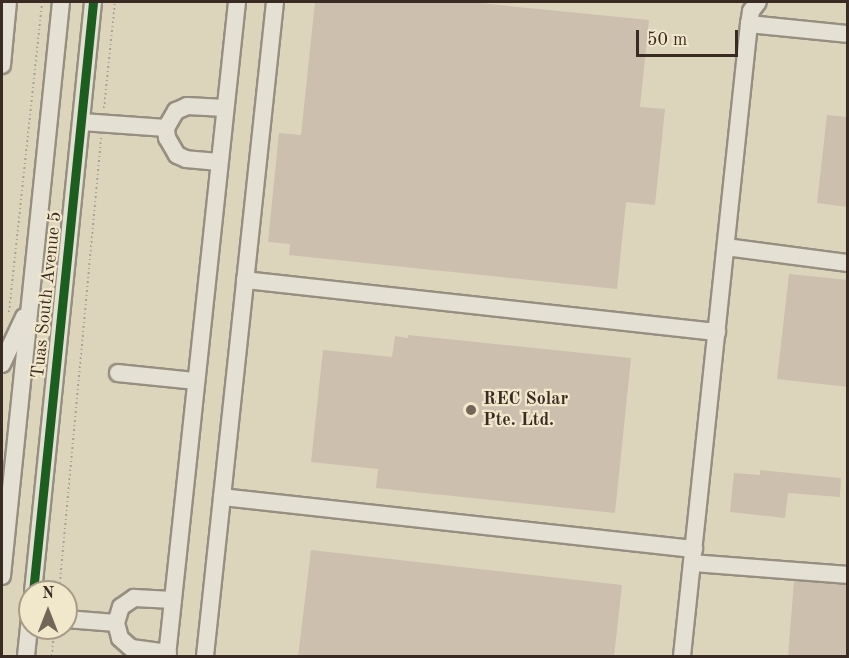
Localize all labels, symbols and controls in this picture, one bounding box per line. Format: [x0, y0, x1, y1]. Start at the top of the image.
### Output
scale bar [639, 18, 741, 56]
text: 50 m [647, 31, 687, 49]
street label: Tuas South Avenue 5 [27, 210, 67, 380]
place label: REC Solar Pte. Ltd. [483, 389, 568, 432]
marker: REC Solar Pte. Ltd. [464, 403, 478, 417]
north arrow [18, 580, 78, 640]
text: N [42, 586, 54, 602]

